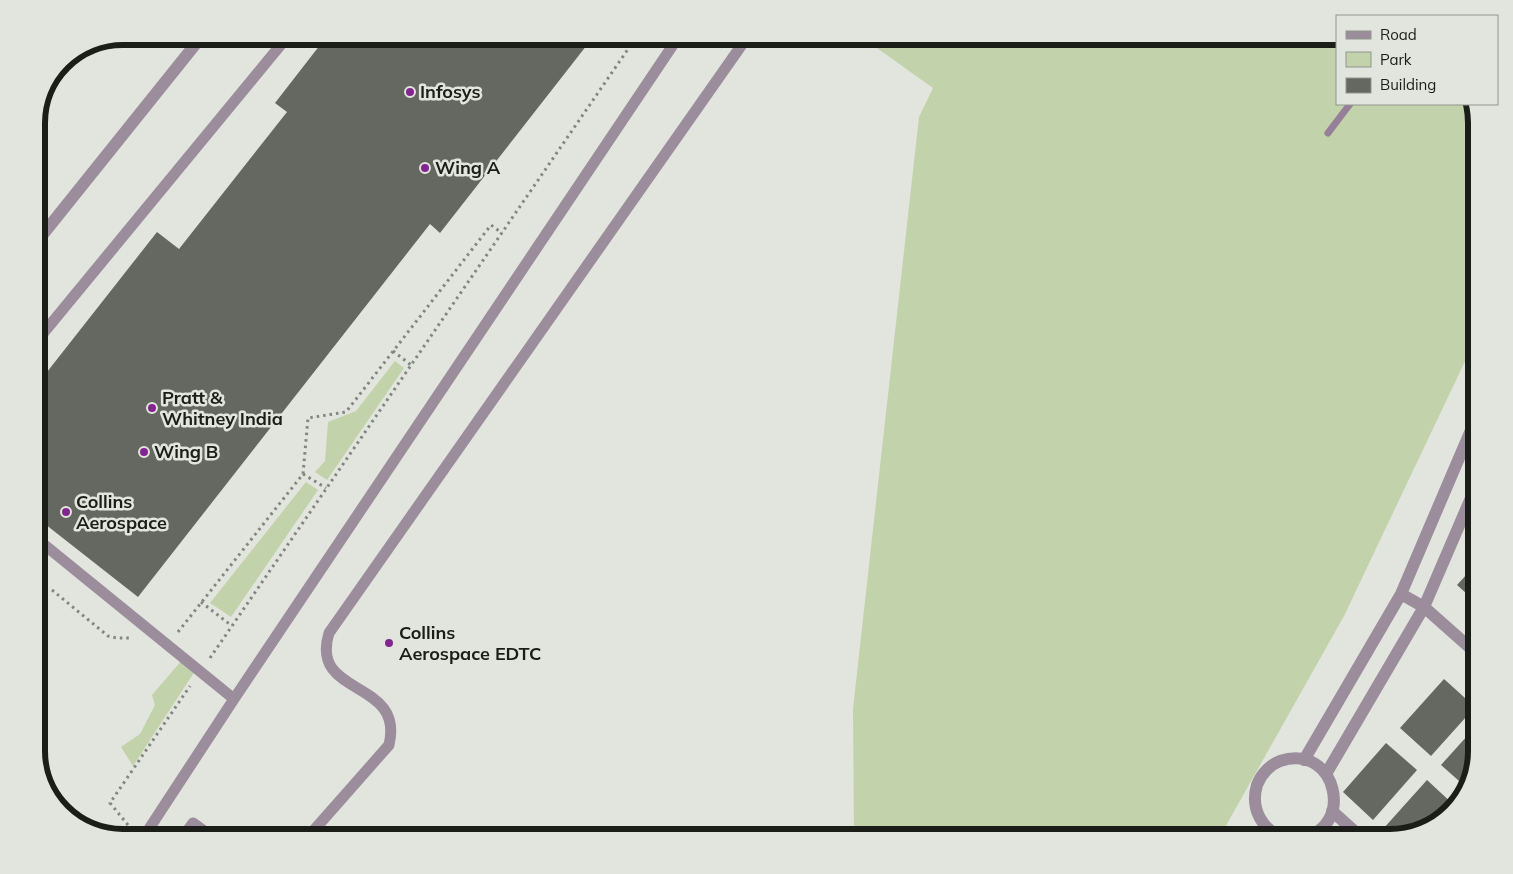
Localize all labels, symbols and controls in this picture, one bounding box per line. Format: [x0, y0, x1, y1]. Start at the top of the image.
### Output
legend [1336, 15, 1498, 105]
text: Road [1380, 25, 1417, 44]
text: Park [1380, 50, 1412, 69]
text: Building [1380, 75, 1436, 94]
place label: Infosys [420, 80, 480, 103]
marker: Infosys [404, 86, 416, 98]
place label: Wing A [435, 156, 501, 179]
marker: Wing A [419, 162, 431, 174]
place label: Pratt & Whitney India [162, 386, 283, 430]
marker: Pratt & Whitney India [146, 402, 158, 414]
place label: Wing B [154, 440, 218, 463]
marker: Wing B [138, 446, 150, 458]
place label: Collins Aerospace [76, 490, 167, 534]
marker: Collins Aerospace [60, 506, 72, 518]
place label: Collins Aerospace EDTC [399, 621, 541, 665]
marker: Collins Aerospace EDTC [383, 637, 395, 649]

